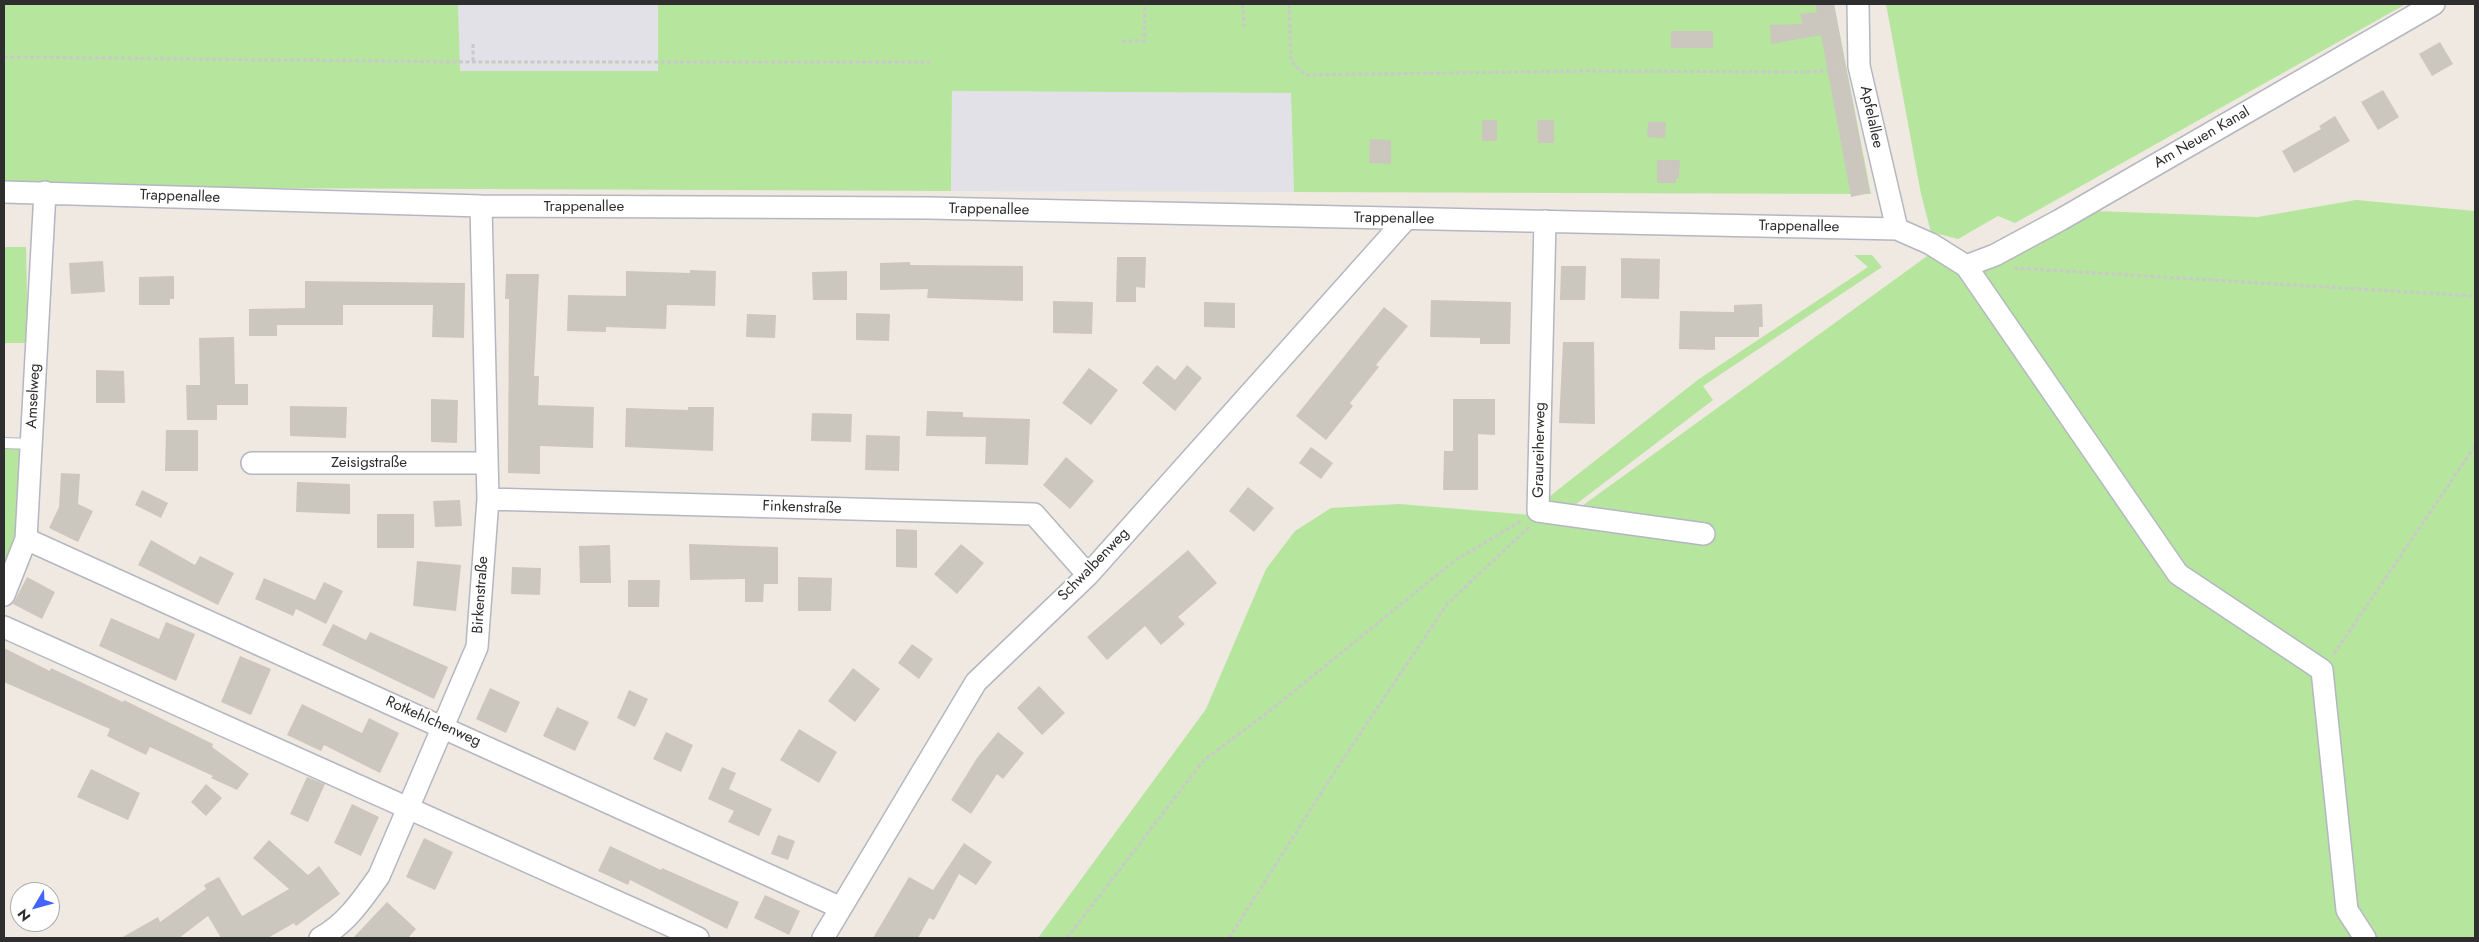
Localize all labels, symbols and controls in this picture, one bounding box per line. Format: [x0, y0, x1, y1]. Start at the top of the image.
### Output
street label: Apfelallee [1856, 84, 1886, 150]
street label: Am Neuen Kanal [2151, 103, 2253, 173]
street label: Trappenallee [140, 187, 220, 207]
street label: Trappenallee [544, 198, 624, 216]
street label: Trappenallee [949, 200, 1029, 220]
street label: Trappenallee [1354, 209, 1434, 229]
street label: Trappenallee [1759, 217, 1839, 237]
street label: Amselweg [23, 363, 45, 429]
street label: Graureiherweg [1530, 402, 1550, 498]
street label: Zeisigstraße [331, 454, 407, 472]
street label: Finkenstraße [762, 498, 842, 518]
street label: Schwalbenweg [1055, 525, 1133, 605]
street label: Birkenstraße [469, 556, 493, 634]
street label: Rotkehlchenweg [383, 693, 483, 751]
north arrow [10, 882, 60, 932]
text: N [12, 905, 35, 926]

